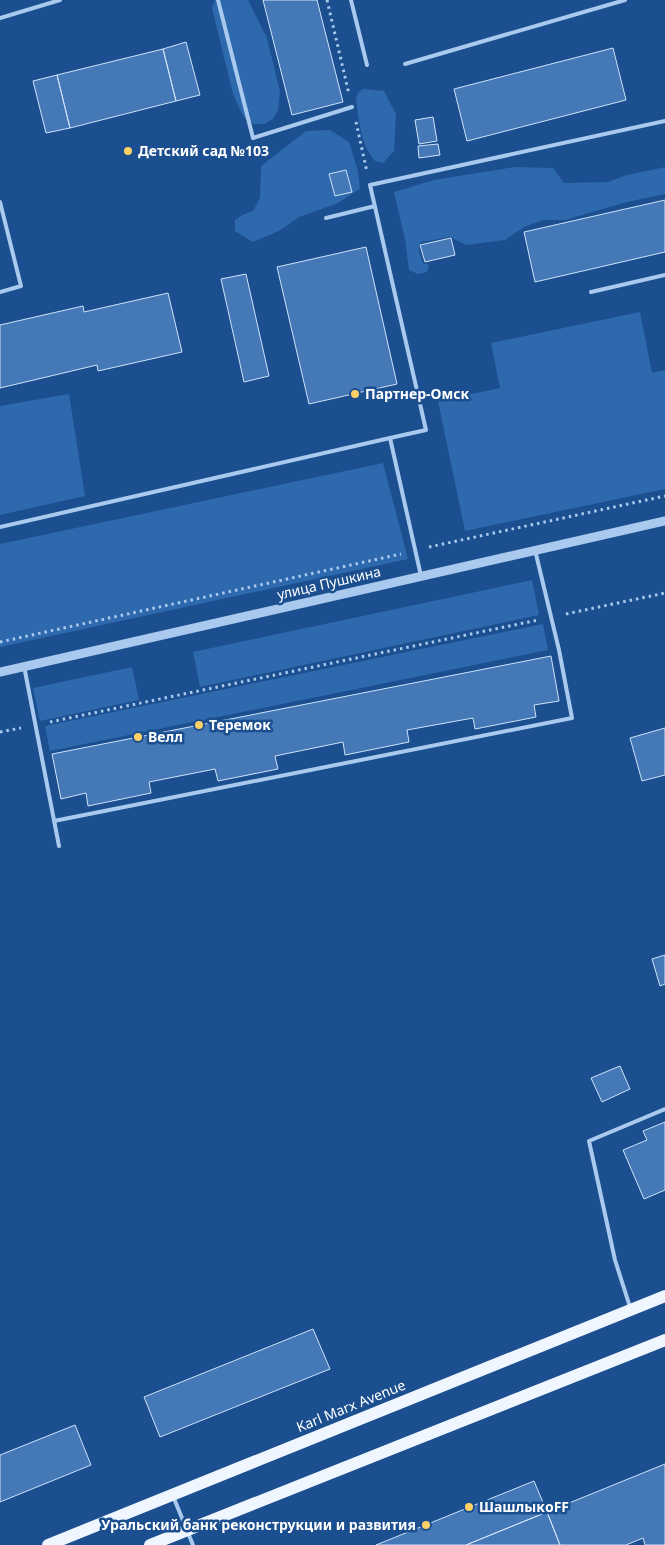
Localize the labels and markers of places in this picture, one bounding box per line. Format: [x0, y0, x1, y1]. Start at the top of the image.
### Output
place label: Детский сад №103 [138, 141, 269, 160]
marker: Детский сад №103 [122, 145, 134, 157]
place label: Партнер-Омск [365, 384, 469, 403]
marker: Партнер-Омск [349, 388, 361, 400]
place label: Теремок [209, 715, 271, 734]
marker: Теремок [193, 719, 205, 731]
place label: Велл [148, 727, 183, 746]
marker: Велл [132, 731, 144, 743]
place label: ШашлыкoFF [479, 1497, 569, 1516]
marker: ШашлыкoFF [463, 1501, 475, 1513]
place label: Уральский банк реконструкции и развития [101, 1515, 416, 1534]
marker: Уральский банк реконструкции и развития [420, 1519, 432, 1531]

